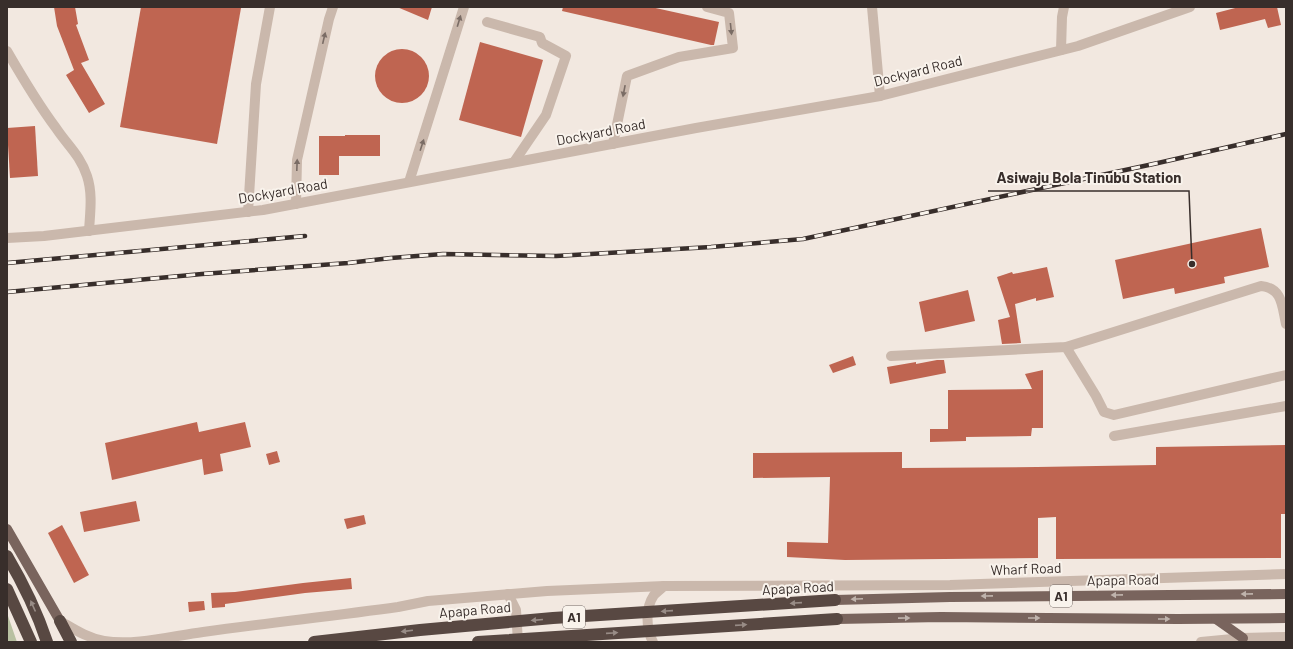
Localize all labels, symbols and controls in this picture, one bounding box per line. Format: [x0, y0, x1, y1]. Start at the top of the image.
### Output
one-way arrow [456, 15, 462, 27]
one-way arrow [727, 23, 734, 35]
one-way arrow [322, 32, 328, 44]
street label: Dockyard Road [872, 51, 964, 90]
one-way arrow [621, 85, 627, 97]
street label: Dockyard Road [555, 115, 647, 148]
one-way arrow [419, 139, 425, 151]
one-way arrow [293, 159, 300, 171]
callout: Asiwaju Bola Tinubu Station [988, 164, 1189, 191]
text: Asiwaju Bola Tinubu Station [997, 168, 1181, 186]
street label: Dockyard Road [237, 174, 329, 207]
street label: Wharf Road [990, 559, 1062, 578]
street label: Apapa Road [1087, 570, 1159, 589]
street label: Apapa Road [762, 577, 834, 598]
road number: A1 [1050, 585, 1072, 607]
one-way arrow [1240, 591, 1253, 597]
one-way arrow [1110, 592, 1123, 598]
one-way arrow [980, 593, 993, 599]
one-way arrow [851, 596, 863, 603]
street label: Apapa Road [438, 598, 512, 621]
one-way arrow [29, 599, 35, 611]
one-way arrow [790, 599, 802, 606]
road number: A1 [563, 606, 585, 628]
one-way arrow [660, 608, 673, 614]
one-way arrow [898, 615, 911, 621]
one-way arrow [1028, 615, 1041, 621]
one-way arrow [531, 616, 543, 623]
one-way arrow [1158, 616, 1171, 622]
one-way arrow [735, 622, 748, 628]
one-way arrow [401, 628, 414, 634]
one-way arrow [606, 630, 619, 636]

